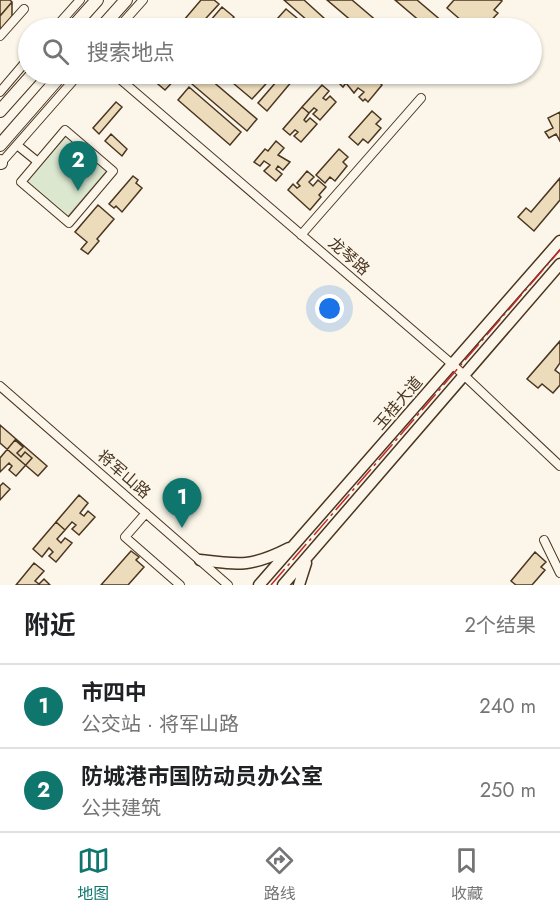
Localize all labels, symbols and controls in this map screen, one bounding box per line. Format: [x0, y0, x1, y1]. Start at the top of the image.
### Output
search box [18, 18, 542, 84]
icon: search [39, 35, 72, 68]
text: 搜索地点 [87, 36, 175, 68]
pin: 2 [58, 142, 98, 191]
street label: 龙琴路 [323, 232, 375, 280]
your location [315, 294, 344, 323]
street label: 玉桂大道 [368, 371, 428, 435]
street label: 将军山路 [92, 444, 156, 504]
pin: 1 [162, 478, 201, 528]
text: 附近 [24, 606, 76, 644]
text: 2个结果 [465, 611, 536, 640]
text: 市四中 [81, 676, 147, 708]
text: 1 [38, 692, 49, 721]
text: 240 m [479, 692, 536, 721]
text: 公交站 · 将军山路 [81, 710, 239, 739]
text: 防城港市国防动员办公室 [81, 760, 323, 792]
text: 2 [37, 776, 50, 805]
text: 250 m [480, 776, 536, 805]
text: 公共建筑 [81, 794, 161, 823]
tab: 地图 [77, 844, 110, 905]
tab: 路线 [263, 844, 296, 905]
tab: 收藏 [450, 844, 483, 905]

